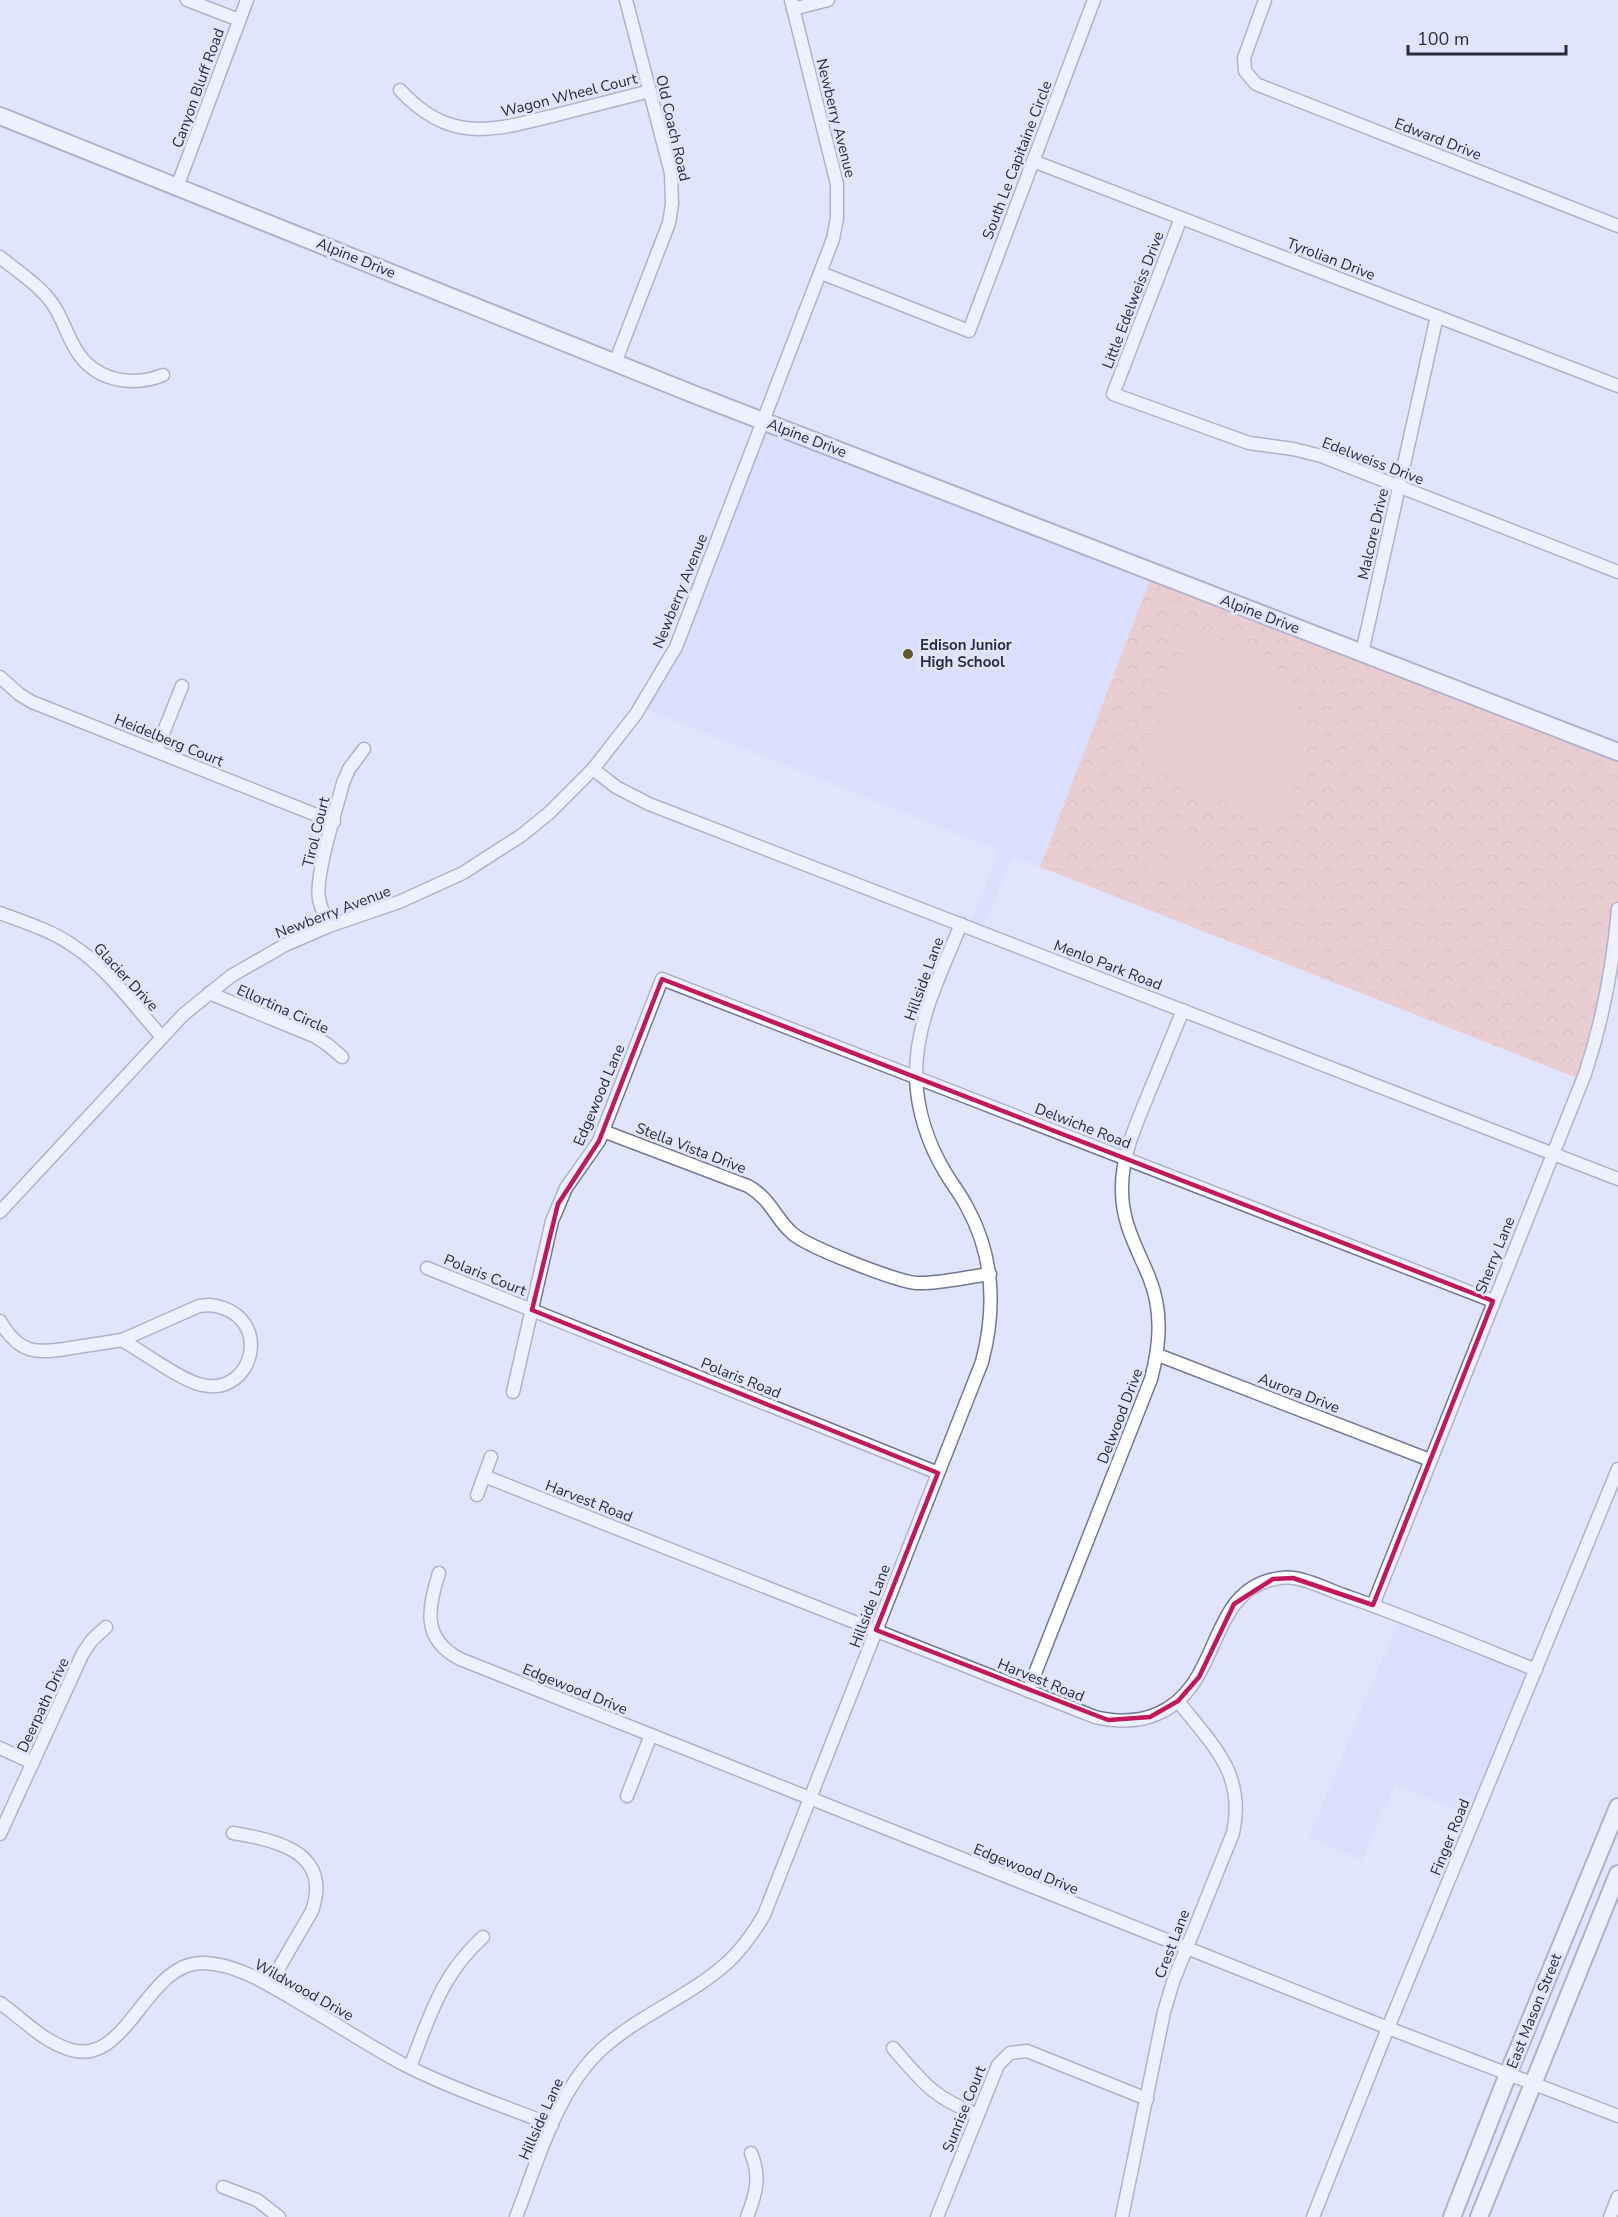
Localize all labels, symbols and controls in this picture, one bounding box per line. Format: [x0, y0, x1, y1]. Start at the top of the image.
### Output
scale bar [1408, 18, 1566, 56]
street label: Canyon Bluff Road [167, 25, 229, 151]
text: 100 m [1417, 27, 1469, 51]
street label: Newberry Avenue [812, 56, 860, 180]
street label: Wagon Wheel Court [499, 68, 640, 122]
street label: Old Coach Road [651, 73, 695, 183]
street label: South Le Capitaine Circle [977, 78, 1057, 242]
street label: Edward Drive [1392, 113, 1484, 165]
street label: Little Edelweiss Drive [1098, 228, 1168, 372]
street label: Alpine Drive [314, 233, 398, 283]
street label: Tyrolian Drive [1284, 233, 1378, 285]
street label: Alpine Drive [764, 414, 850, 462]
street label: Edelweiss Drive [1319, 432, 1427, 490]
street label: Malcore Drive [1353, 486, 1393, 582]
street label: Newberry Avenue [648, 531, 712, 651]
street label: Alpine Drive [1217, 590, 1303, 638]
place label: Edison Junior High School [920, 635, 1012, 672]
marker: Edison Junior High School [901, 647, 915, 661]
street label: Heidelberg Court [111, 709, 227, 771]
street label: Tirol Court [298, 794, 335, 869]
street label: Newberry Avenue [272, 881, 394, 943]
street label: Hillside Lane [900, 934, 948, 1024]
street label: Menlo Park Road [1051, 935, 1165, 995]
street label: Glacier Drive [89, 939, 163, 1015]
street label: Ellortina Circle [234, 980, 332, 1038]
street label: Edgewood Lane [569, 1041, 629, 1149]
street label: Delwiche Road [1032, 1098, 1134, 1154]
street label: Stella Vista Drive [633, 1118, 749, 1178]
street label: Sherry Lane [1471, 1214, 1519, 1296]
street label: Polaris Court [441, 1249, 530, 1301]
street label: Polaris Road [698, 1353, 784, 1403]
street label: Delwood Drive [1093, 1365, 1147, 1467]
street label: Aurora Drive [1255, 1368, 1343, 1418]
street label: Harvest Road [543, 1475, 635, 1527]
street label: Hillside Lane [845, 1562, 895, 1650]
street label: Deerpath Drive [12, 1654, 74, 1756]
street label: Harvest Road [995, 1654, 1087, 1706]
street label: Edgewood Drive [520, 1659, 630, 1719]
street label: Finger Road [1426, 1796, 1474, 1878]
street label: Edgewood Drive [971, 1839, 1081, 1899]
street label: Crest Lane [1150, 1907, 1194, 1981]
street label: East Mason Street [1502, 1950, 1566, 2072]
street label: Wildwood Drive [251, 1954, 357, 2026]
street label: Sunrise Court [938, 2062, 991, 2155]
street label: Hillside Lane [514, 2075, 568, 2163]

